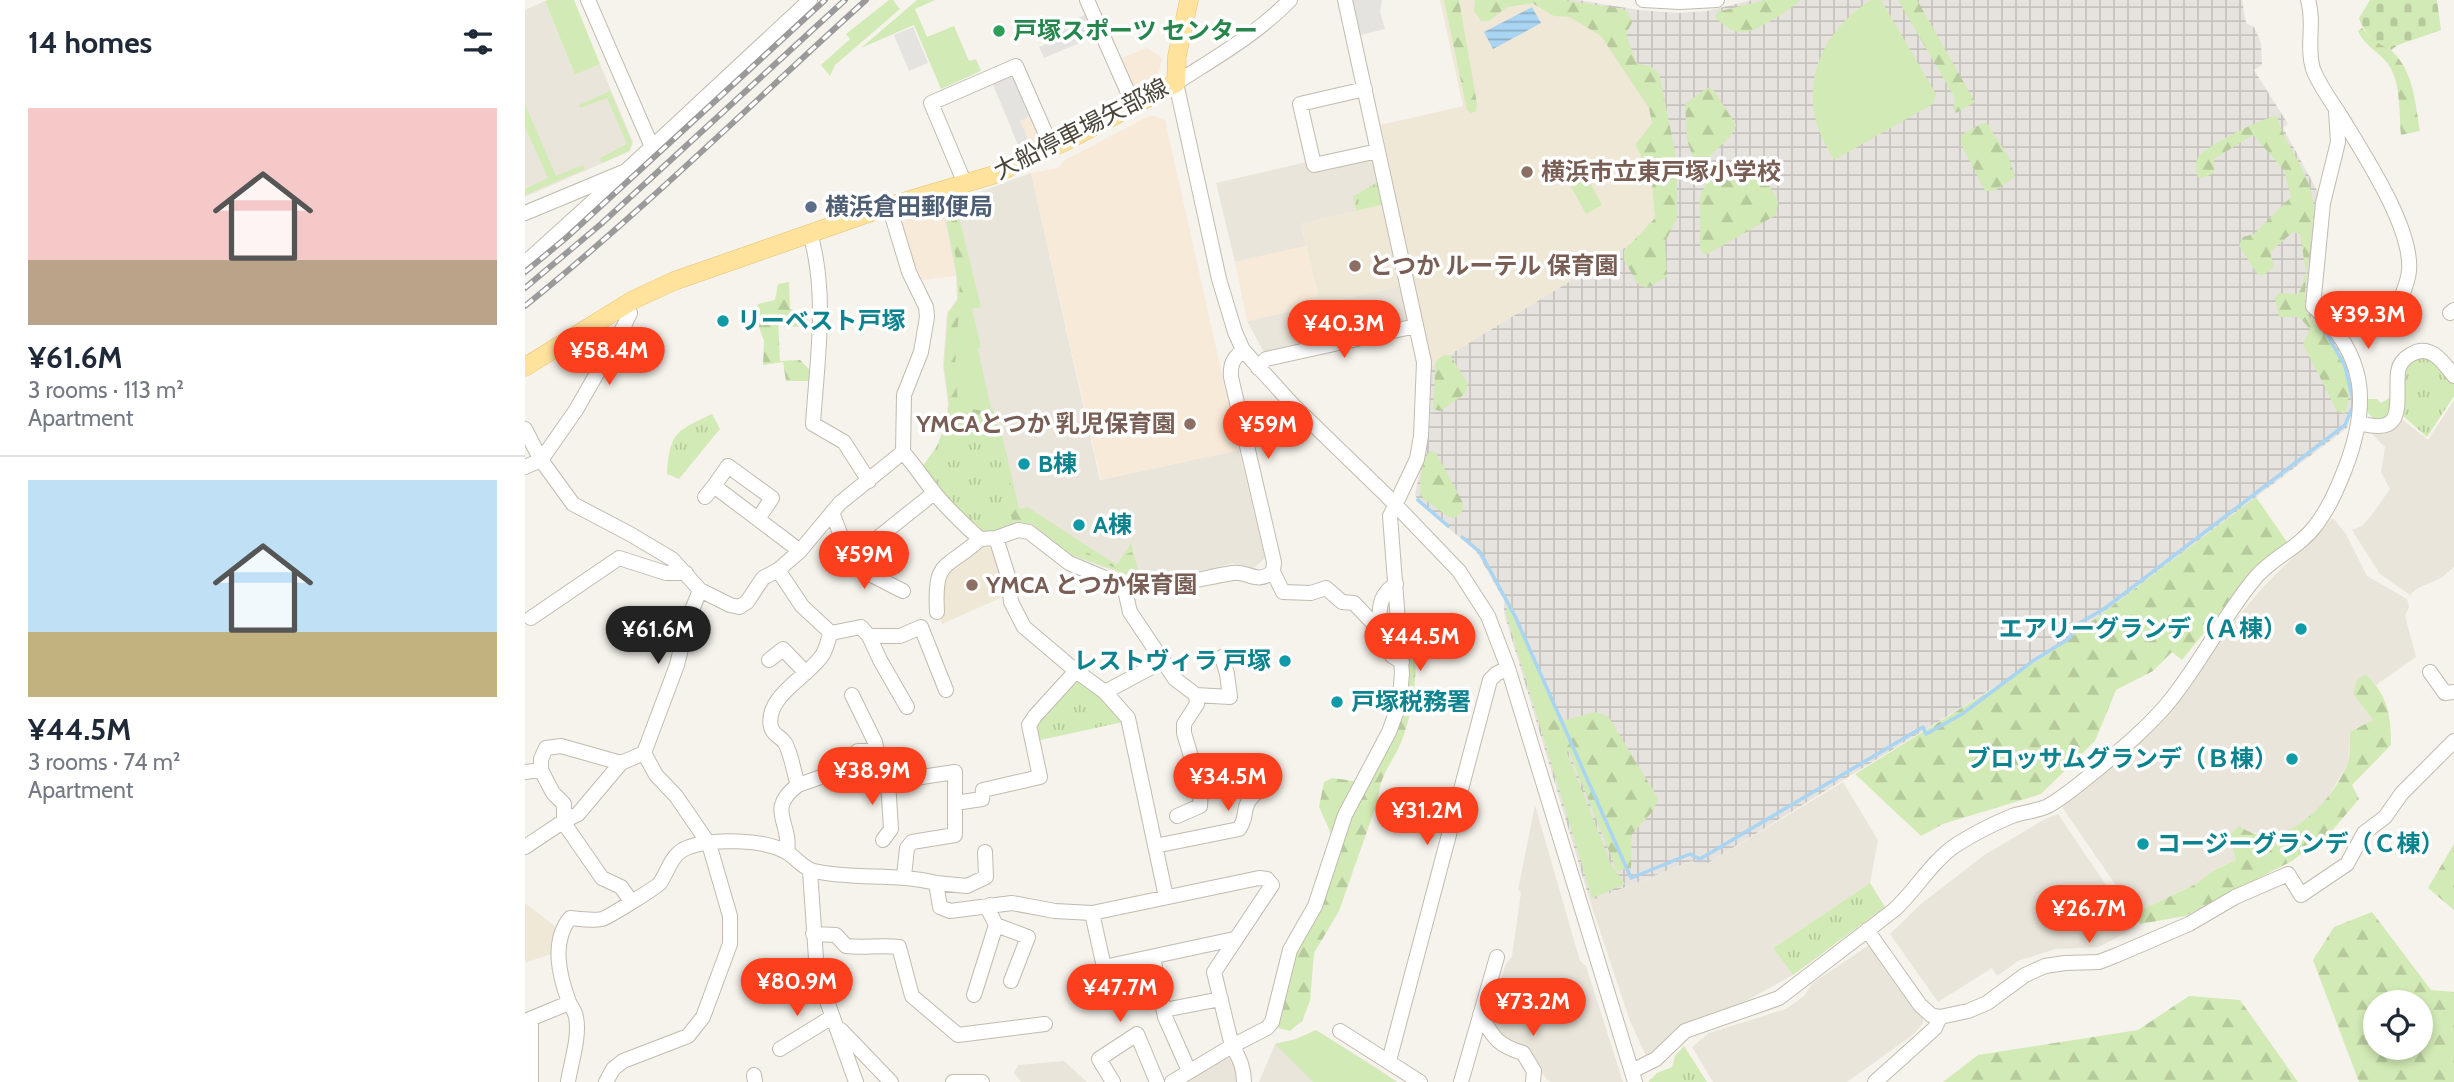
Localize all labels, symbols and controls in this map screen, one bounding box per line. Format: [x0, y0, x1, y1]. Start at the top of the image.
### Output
place label: 戸塚スポーツ センター [1013, 16, 1258, 45]
icon: filters [459, 23, 497, 61]
marker: 戸塚スポーツ センター [991, 23, 1007, 39]
text: 14 homes [28, 24, 152, 61]
street label: 大船停車場矢部線 [989, 72, 1173, 185]
icon: home [200, 153, 326, 279]
place label: 横浜市立東戸塚小学校 [1541, 157, 1781, 186]
marker: 横浜市立東戸塚小学校 [1519, 164, 1535, 180]
place label: 横浜倉田郵便局 [825, 192, 993, 221]
marker: 横浜倉田郵便局 [803, 199, 819, 215]
place label: とつか ルーテル 保育園 [1369, 251, 1619, 280]
marker: とつか ルーテル 保育園 [1347, 258, 1363, 274]
pin: ¥39.3M [2311, 292, 2425, 351]
pin: ¥40.3M [1287, 300, 1401, 360]
text: ¥39.3M [2330, 300, 2406, 328]
place label: リーベスト戸塚 [737, 306, 905, 335]
text: ¥40.3M [1304, 309, 1384, 337]
marker: リーベスト戸塚 [715, 313, 731, 329]
pin: ¥58.4M [552, 328, 666, 387]
text: ¥58.4M [570, 336, 648, 364]
text: ¥61.6M [28, 339, 123, 376]
text: 3 rooms · 113 m² [28, 376, 184, 404]
pin: ¥59M [1227, 402, 1309, 461]
text: Apartment [28, 404, 133, 432]
place label: YMCAとつか 乳児保育園 [915, 409, 1176, 438]
text: ¥59M [1239, 410, 1297, 438]
marker: YMCAとつか 乳児保育園 [1182, 416, 1198, 432]
place label: B棟 [1038, 449, 1077, 478]
marker: B棟 [1016, 456, 1032, 472]
place label: A棟 [1093, 510, 1132, 539]
marker: A棟 [1071, 517, 1087, 533]
icon: home [200, 525, 326, 651]
pin: ¥59M [823, 532, 905, 591]
text: ¥59M [835, 540, 893, 568]
place label: YMCA とつか保育園 [985, 570, 1198, 599]
marker: YMCA とつか保育園 [964, 577, 980, 593]
pin: ¥61.6M [601, 606, 715, 666]
pin: ¥44.5M [1363, 614, 1477, 673]
place label: エアリーグランデ（Ａ棟） [1999, 614, 2287, 643]
text: ¥61.6M [622, 615, 694, 643]
marker: エアリーグランデ（Ａ棟） [2293, 621, 2309, 637]
text: ¥44.5M [1380, 622, 1460, 650]
place label: レストヴィラ 戸塚 [1074, 646, 1271, 675]
marker: レストヴィラ 戸塚 [1277, 653, 1293, 669]
place label: 戸塚税務署 [1351, 687, 1471, 716]
marker: 戸塚税務署 [1329, 694, 1345, 710]
text: ¥44.5M [28, 711, 131, 748]
place label: ブロッサムグランデ（Ｂ棟） [1966, 744, 2278, 773]
text: 3 rooms · 74 m² [28, 748, 180, 776]
pin: ¥38.9M [815, 748, 929, 807]
marker: ブロッサムグランデ（Ｂ棟） [2284, 751, 2300, 767]
pin: ¥34.5M [1171, 754, 1285, 813]
text: ¥38.9M [834, 756, 910, 784]
text: ¥34.5M [1189, 762, 1267, 790]
text: Apartment [28, 776, 133, 804]
pin: ¥31.2M [1370, 788, 1484, 847]
text: ¥31.2M [1391, 796, 1463, 824]
place label: コージーグランデ（Ｃ棟） [2157, 829, 2445, 858]
marker: コージーグランデ（Ｃ棟） [2135, 836, 2151, 852]
pin: ¥26.7M [2032, 886, 2146, 945]
text: ¥26.7M [2052, 894, 2126, 922]
pin: ¥80.9M [740, 958, 854, 1018]
pin: ¥47.7M [1063, 964, 1177, 1024]
text: ¥80.9M [757, 967, 837, 995]
text: ¥47.7M [1083, 973, 1157, 1001]
pin: ¥73.2M [1476, 978, 1590, 1038]
text: ¥73.2M [1496, 987, 1570, 1015]
map controls [2363, 990, 2433, 1060]
button: locate [2363, 990, 2433, 1060]

